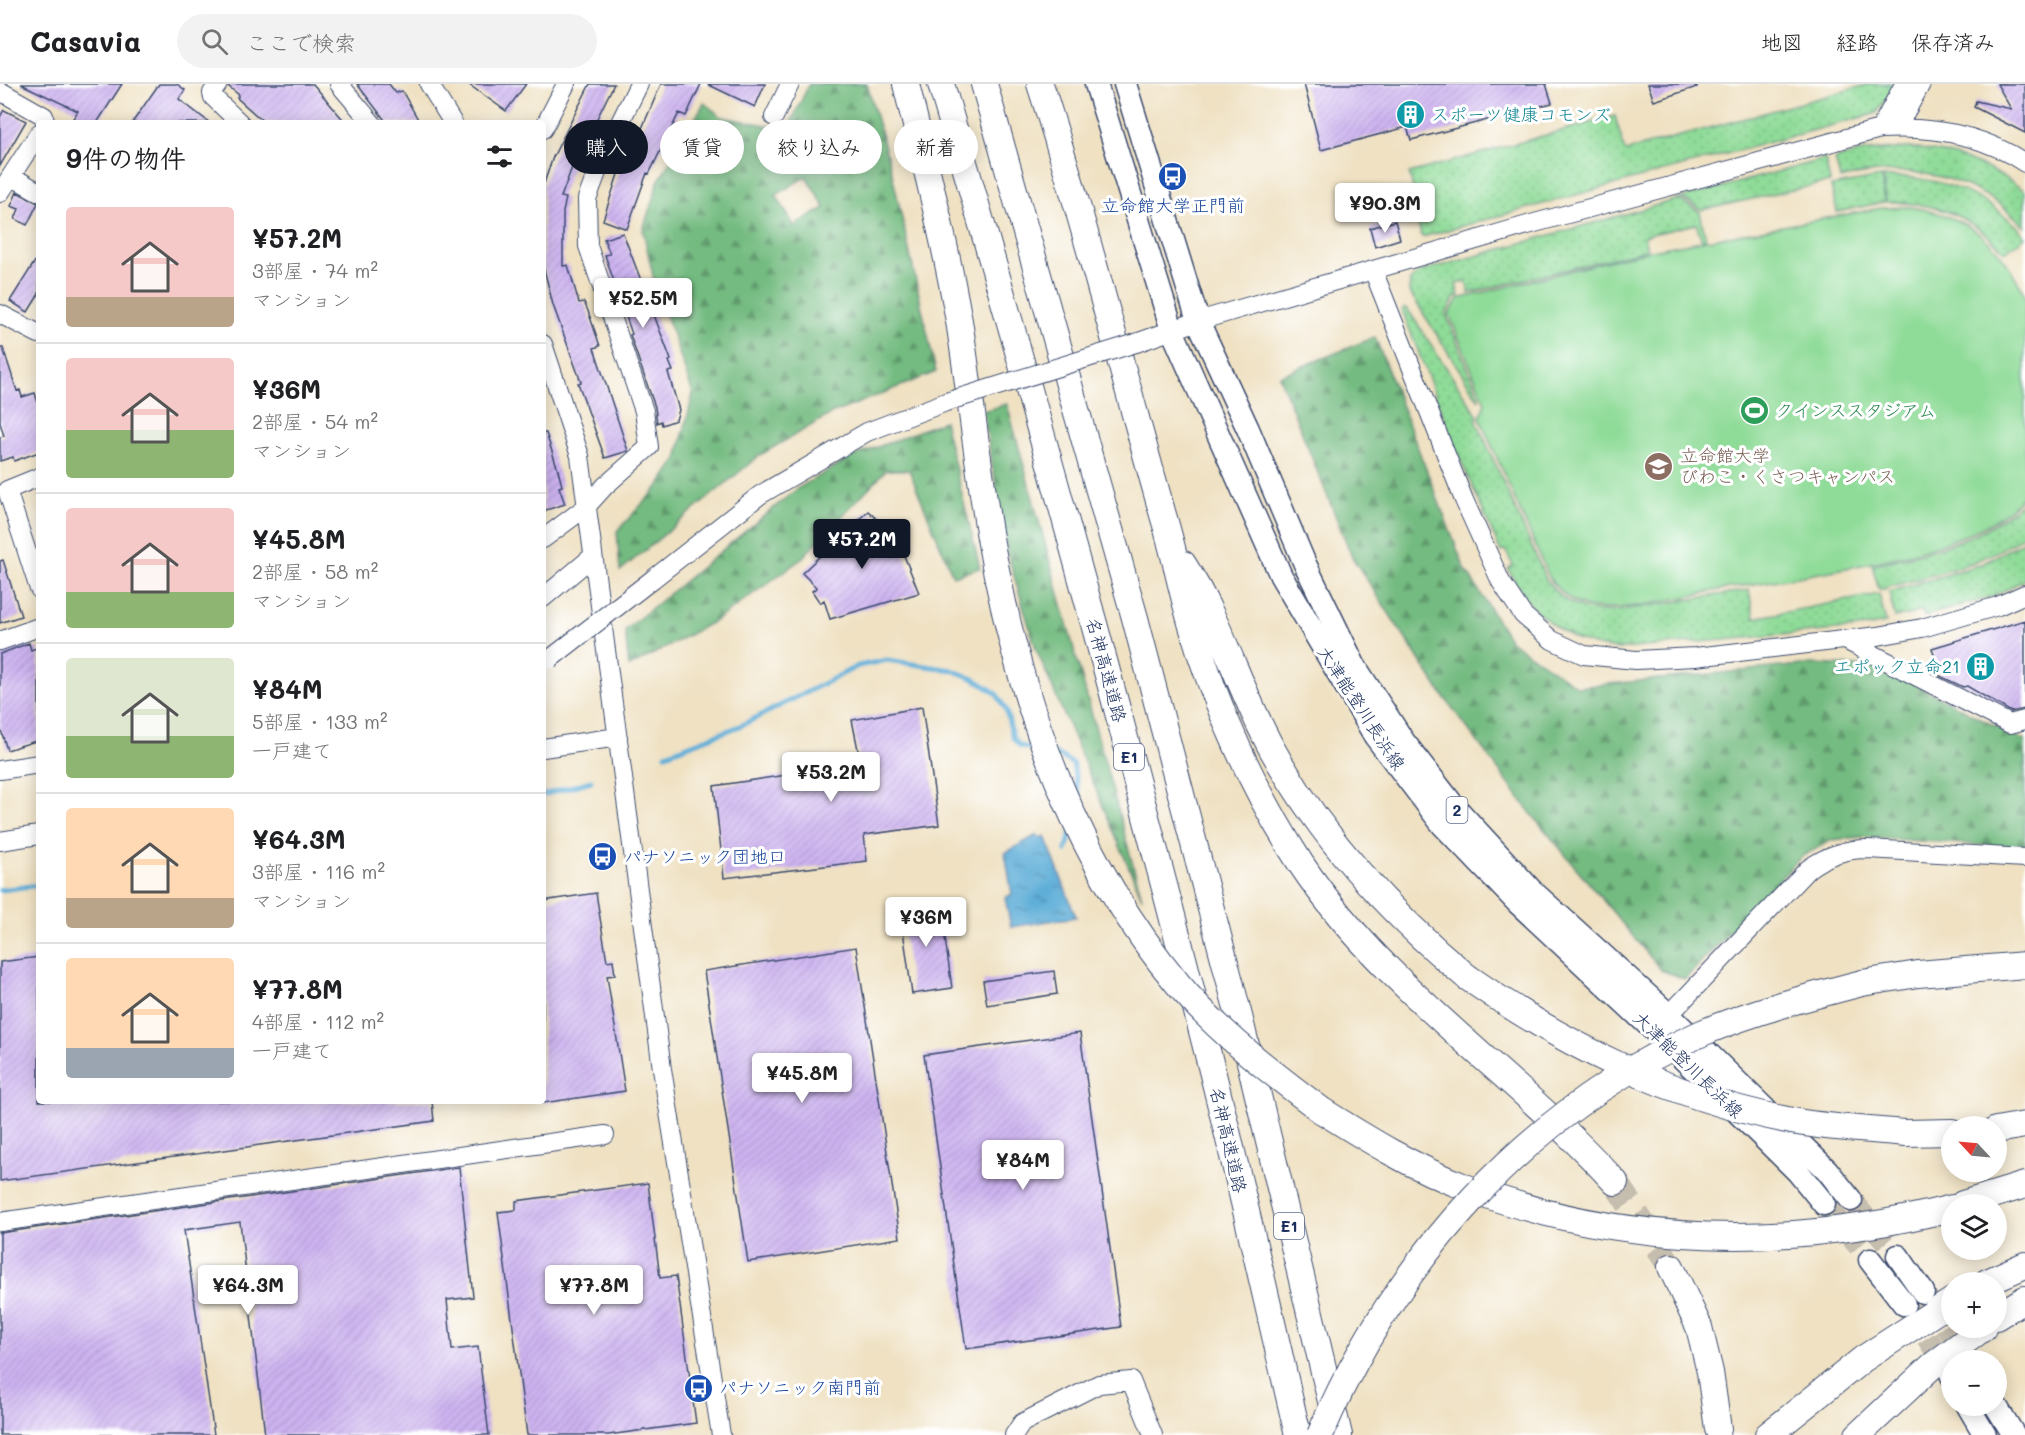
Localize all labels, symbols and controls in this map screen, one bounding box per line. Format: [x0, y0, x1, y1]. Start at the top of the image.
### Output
search box [177, 14, 597, 68]
text: Casavia [30, 23, 141, 59]
icon: search [198, 25, 231, 58]
text: ここで検索 [246, 28, 356, 57]
text: 地図 [1761, 28, 1803, 55]
text: 経路 [1836, 28, 1878, 55]
text: 保存済み [1911, 28, 1995, 55]
building icon: スポーツ健康コモンズ [1394, 99, 1426, 131]
place label: スポーツ健康コモンズ [1431, 102, 1611, 126]
chip: 購入 [564, 120, 648, 174]
chip: 賃貸 [660, 120, 744, 174]
chip: 絞り込み [756, 120, 882, 174]
chip: 新着 [894, 120, 978, 174]
icon: filters [483, 140, 516, 173]
text: 9件の物件 [66, 141, 186, 175]
bus stop icon: 立命館大学正門前 [1157, 161, 1189, 193]
pin: ¥90.3M [1336, 183, 1434, 234]
text: ¥90.3M [1349, 189, 1421, 215]
place label: 立命館大学正門前 [1101, 193, 1245, 217]
text: ¥57.2M [252, 221, 342, 255]
icon: home [114, 231, 186, 303]
text: 3部屋 · 74 m² [252, 257, 378, 283]
pin: ¥52.5M [594, 278, 692, 329]
text: ¥52.5M [608, 284, 678, 310]
text: マンション [252, 286, 351, 312]
text: ¥36M [252, 372, 321, 406]
icon: home [114, 382, 186, 454]
sports icon: クインススタジアム [1738, 395, 1770, 427]
place label: クインススタジアム [1775, 398, 1936, 422]
text: 2部屋 · 54 m² [252, 408, 378, 434]
text: マンション [252, 437, 351, 463]
place label: 立命館大学 びわこ・くさつキャンパス [1680, 443, 1895, 488]
school or university icon: 立命館大学 びわこ・くさつキャンパス [1643, 450, 1675, 482]
pin: ¥57.2M [813, 519, 911, 570]
text: ¥45.8M [252, 522, 346, 556]
text: ¥57.2M [827, 525, 897, 551]
icon: home [114, 532, 186, 604]
text: 2部屋 · 58 m² [252, 558, 378, 584]
text: マンション [252, 587, 351, 613]
street label: 名神高速道路 [1081, 614, 1133, 725]
street label: 大津能登川長浜線 [1313, 641, 1411, 774]
building icon: エポック立命21 [1965, 651, 1997, 683]
place label: エポック立命21 [1834, 654, 1960, 678]
text: ¥84M [252, 672, 323, 706]
icon: home [114, 682, 186, 754]
text: 5部屋 · 133 m² [252, 708, 387, 734]
text: 一戸建て [252, 737, 332, 763]
road number: E1 [1114, 744, 1144, 770]
pin: ¥53.2M [782, 752, 880, 803]
text: ¥53.2M [796, 758, 866, 784]
road number: 2 [1446, 797, 1468, 823]
text: ¥64.3M [252, 822, 346, 856]
icon: home [114, 832, 186, 904]
bus stop icon: パナソニック団地口 [587, 841, 619, 873]
place label: パナソニック団地口 [624, 844, 786, 868]
text: 3部屋 · 116 m² [252, 858, 385, 884]
text: マンション [252, 887, 351, 913]
pin: ¥36M [890, 897, 962, 948]
text: ¥36M [899, 903, 953, 929]
text: ¥77.8M [252, 972, 343, 1006]
icon: home [114, 982, 186, 1054]
street label: 大津能登川長浜線 [1629, 1006, 1749, 1123]
text: 4部屋 · 112 m² [252, 1008, 384, 1034]
text: 一戸建て [252, 1037, 332, 1063]
pin: ¥45.8M [753, 1053, 851, 1104]
text: ¥45.8M [766, 1059, 838, 1085]
street label: 名神高速道路 [1205, 1084, 1253, 1195]
north arrow [1941, 1116, 2007, 1182]
map controls [1941, 1116, 2007, 1416]
pin: ¥84M [987, 1140, 1059, 1191]
text: ¥84M [996, 1146, 1050, 1172]
button: layers [1941, 1194, 2007, 1260]
road number: E1 [1274, 1213, 1304, 1239]
pin: ¥64.3M [199, 1265, 297, 1316]
pin: ¥77.8M [545, 1265, 643, 1316]
text: ¥64.3M [212, 1271, 284, 1297]
text: ¥77.8M [559, 1271, 629, 1297]
button: + [1941, 1272, 2007, 1338]
button: − [1941, 1350, 2007, 1416]
bus stop icon: パナソニック南門前 [682, 1372, 714, 1404]
place label: パナソニック南門前 [719, 1375, 881, 1399]

